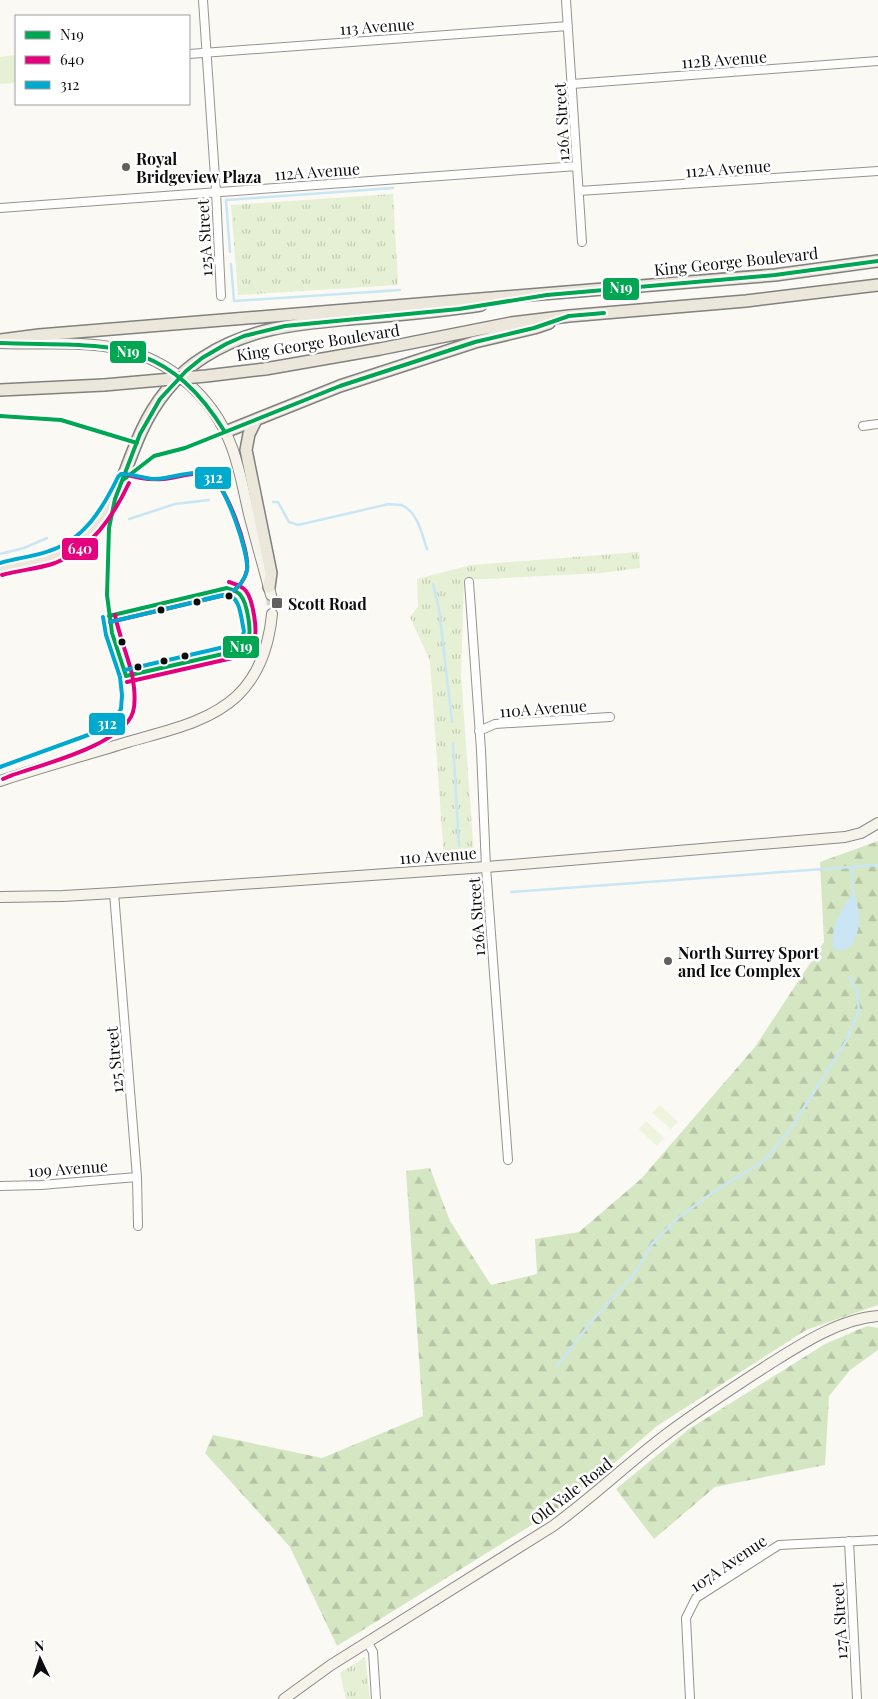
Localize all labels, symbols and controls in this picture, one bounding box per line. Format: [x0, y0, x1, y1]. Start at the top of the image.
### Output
street label: 113 Avenue [339, 13, 415, 39]
legend [15, 15, 190, 105]
text: N19 [60, 24, 84, 44]
street label: 112B Avenue [681, 46, 767, 72]
text: 640 [60, 49, 84, 69]
text: 312 [60, 74, 80, 94]
street label: 126A Street [548, 82, 574, 162]
place label: Royal Bridgeview Plaza [136, 148, 262, 187]
street label: 112A Avenue [684, 155, 772, 181]
street label: 112A Avenue [273, 158, 361, 184]
marker: Royal Bridgeview Plaza [120, 161, 132, 173]
street label: 125A Street [191, 199, 217, 277]
street label: King George Boulevard [653, 242, 819, 280]
line badge: N19 [602, 277, 640, 301]
text: N19 [609, 278, 633, 297]
street label: King George Boulevard [235, 319, 401, 365]
line badge: N19 [109, 340, 147, 364]
text: N19 [116, 342, 140, 361]
line badge: 312 [194, 466, 232, 490]
text: 312 [203, 468, 223, 487]
line badge: 640 [61, 537, 99, 561]
text: 640 [68, 539, 92, 558]
unlabelled marker [224, 591, 234, 601]
place label: Scott Road [288, 593, 367, 614]
marker: Scott Road [270, 596, 284, 610]
unlabelled marker [192, 597, 202, 607]
unlabelled marker [156, 605, 166, 615]
line badge: N19 [222, 635, 260, 659]
unlabelled marker [117, 637, 127, 647]
text: N19 [229, 637, 253, 656]
unlabelled marker [180, 651, 190, 661]
unlabelled marker [159, 656, 169, 666]
unlabelled marker [133, 662, 143, 672]
street label: 110A Avenue [498, 694, 588, 722]
line badge: 312 [88, 712, 126, 736]
text: 312 [97, 714, 117, 733]
street label: 110 Avenue [399, 842, 477, 868]
street label: 126A Street [463, 877, 489, 957]
place label: North Surrey Sport and Ice Complex [678, 942, 820, 981]
marker: North Surrey Sport and Ice Complex [662, 955, 674, 967]
street label: 125 Street [101, 1025, 127, 1094]
street label: 109 Avenue [27, 1155, 109, 1181]
street label: Old Yale Road [526, 1453, 616, 1529]
street label: 107A Avenue [686, 1530, 770, 1596]
street label: 127A Street [826, 1582, 852, 1660]
north arrow [15, 1634, 65, 1684]
text: N [33, 1636, 45, 1655]

